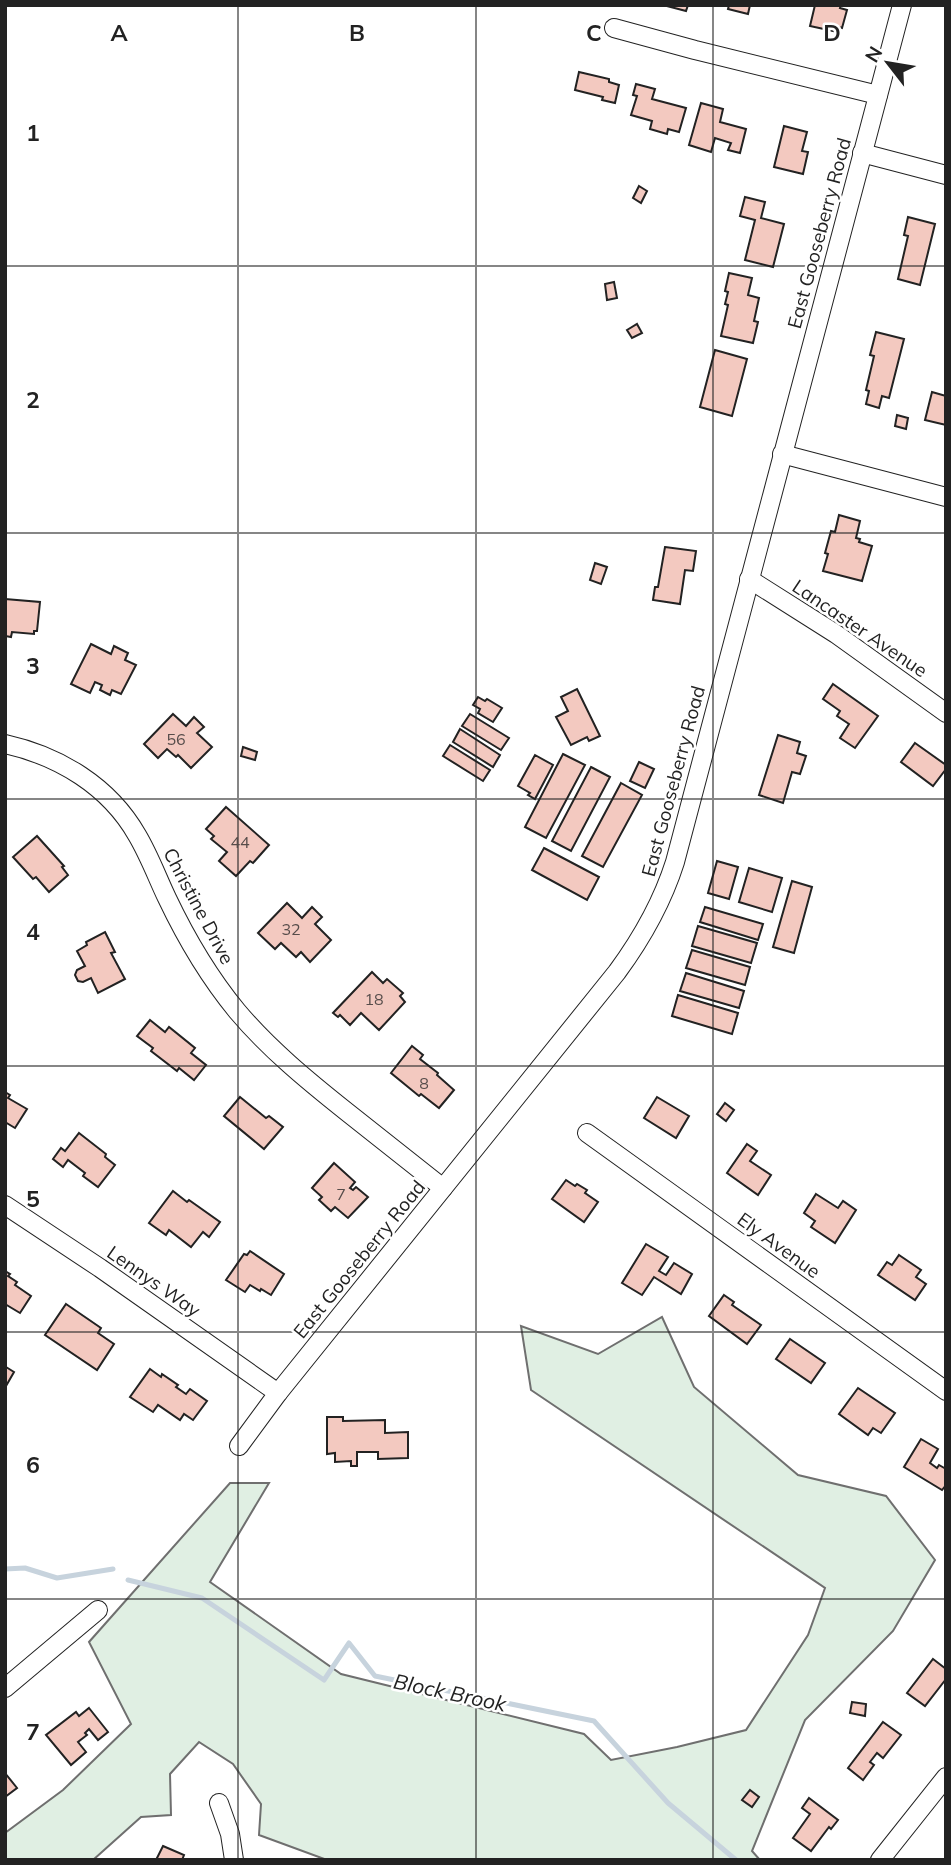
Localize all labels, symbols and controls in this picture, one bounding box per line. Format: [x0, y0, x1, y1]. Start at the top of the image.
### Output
text: A [110, 18, 128, 47]
text: B [349, 18, 365, 47]
text: C [586, 18, 602, 47]
text: D [823, 18, 841, 47]
north arrow [853, 28, 923, 98]
text: N [859, 42, 887, 67]
text: 1 [26, 118, 40, 147]
street label: East Gooseberry Road [782, 135, 856, 331]
text: 2 [26, 385, 40, 414]
street label: Lancaster Avenue [788, 574, 932, 682]
text: 3 [26, 651, 40, 680]
street label: East Gooseberry Road [636, 683, 710, 879]
house number: 56 [166, 729, 186, 749]
house number: 44 [230, 832, 250, 852]
street label: Christine Drive [158, 844, 240, 968]
text: 4 [26, 917, 40, 946]
house number: 32 [281, 919, 301, 939]
house number: 18 [364, 989, 384, 1009]
house number: 8 [419, 1073, 429, 1093]
street label: East Gooseberry Road [288, 1175, 430, 1343]
text: 5 [26, 1184, 40, 1213]
house number: 7 [336, 1184, 346, 1204]
street label: Ely Avenue [733, 1207, 825, 1283]
street label: Lennys Way [103, 1240, 205, 1322]
text: 6 [26, 1450, 40, 1479]
water label: Block Brook [391, 1667, 510, 1717]
text: 7 [26, 1717, 40, 1746]

